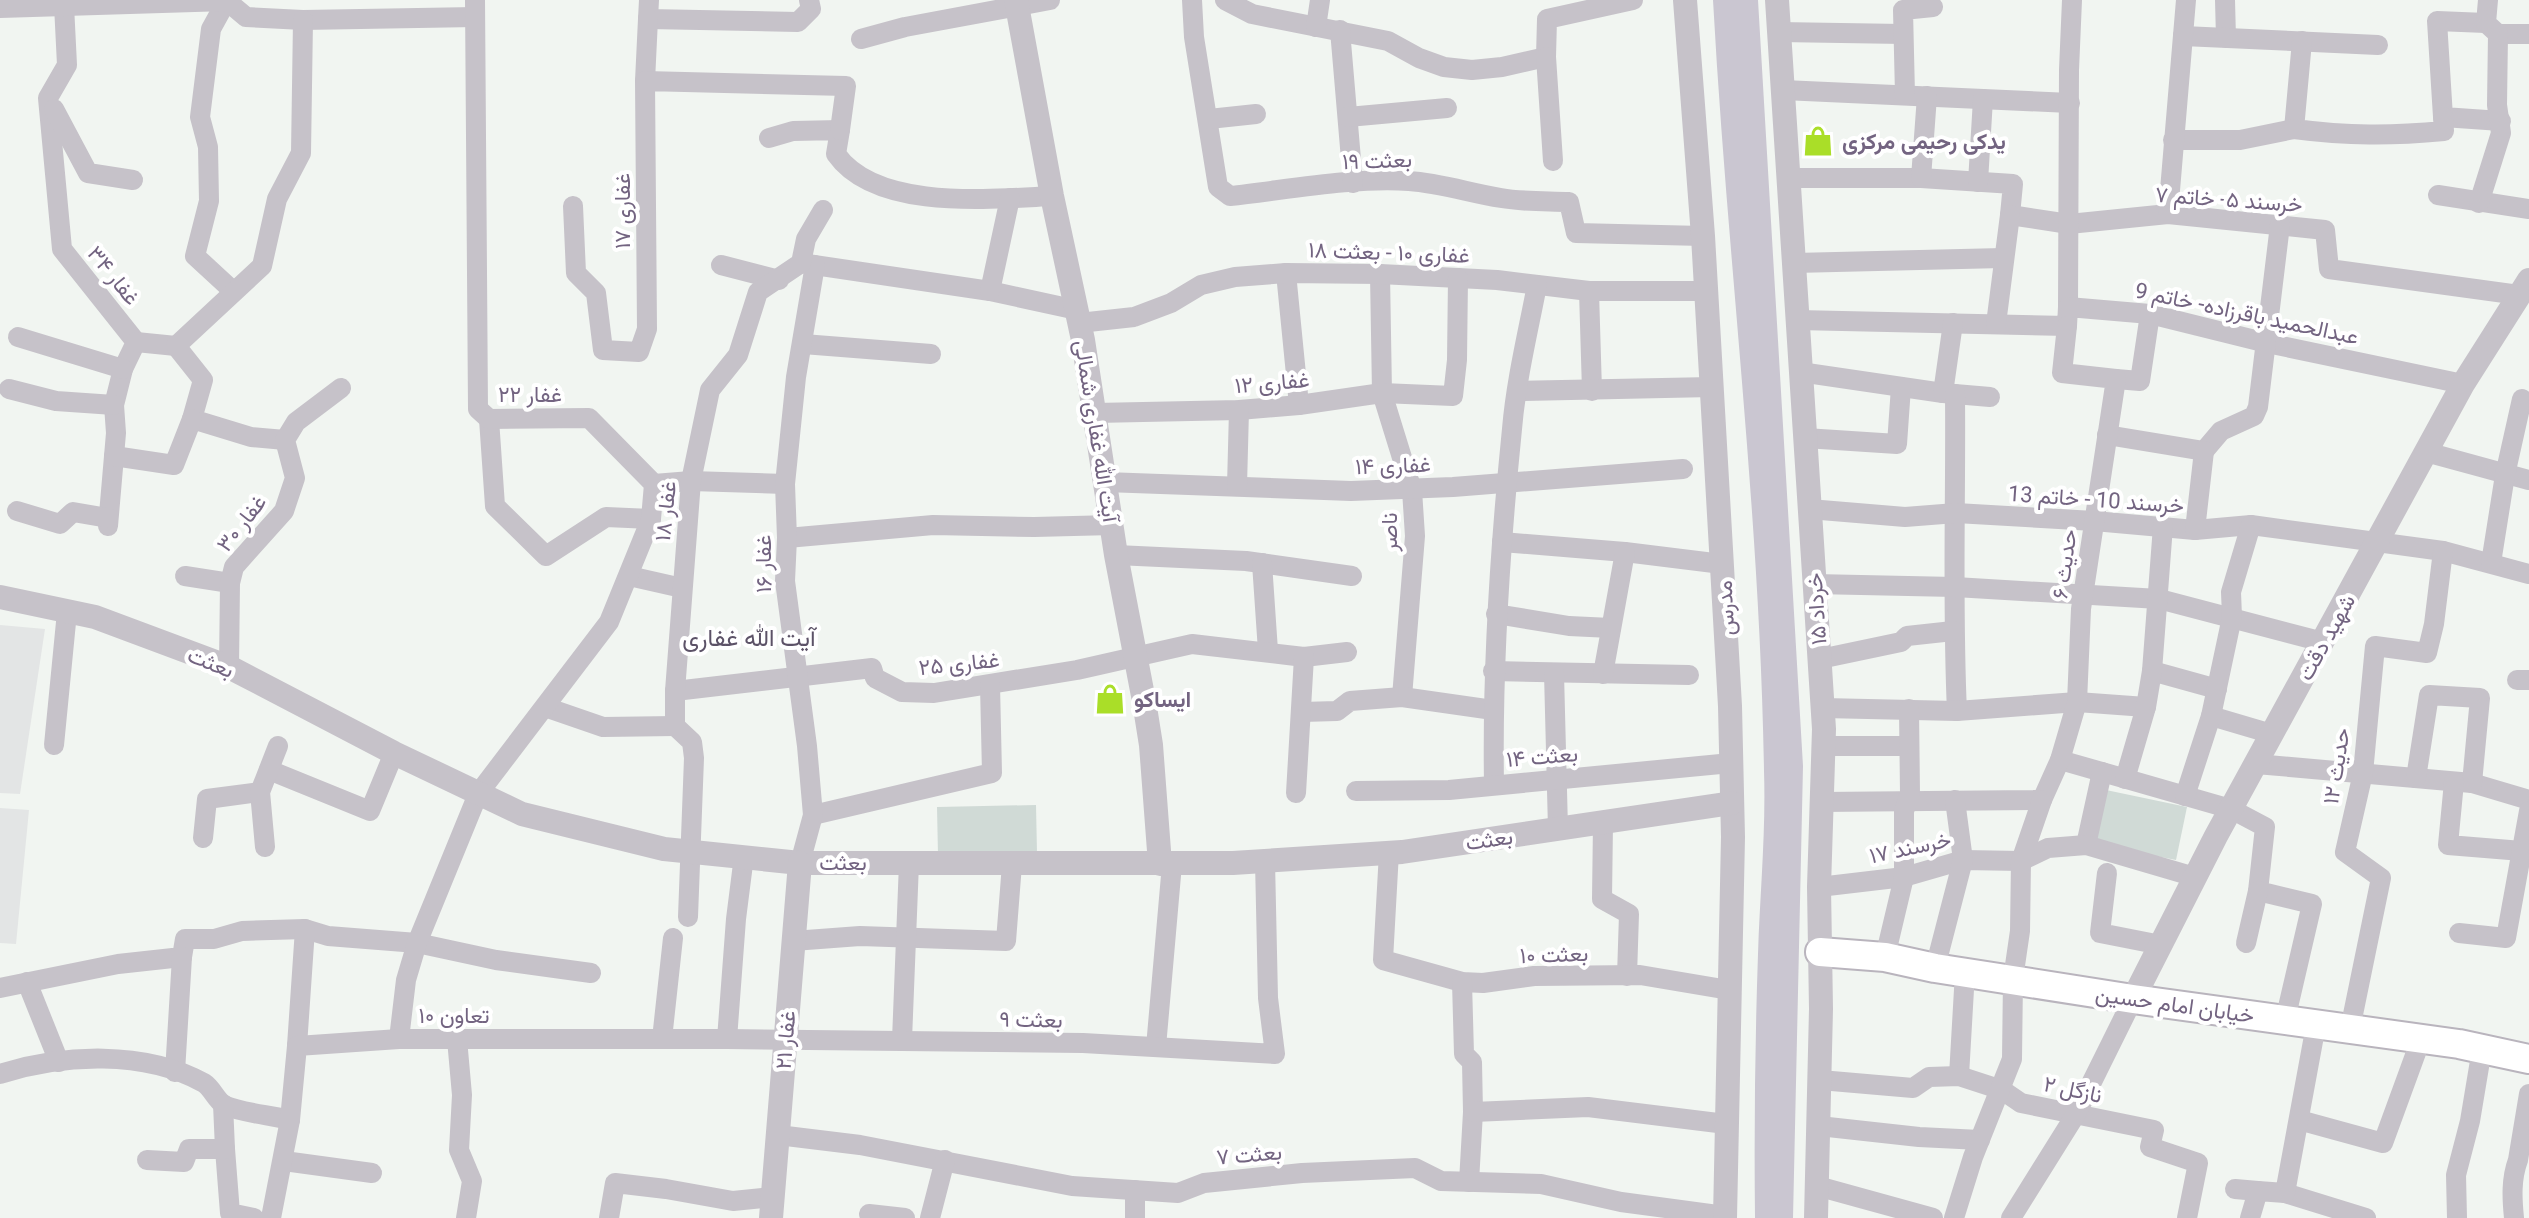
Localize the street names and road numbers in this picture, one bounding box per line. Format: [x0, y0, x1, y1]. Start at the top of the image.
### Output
street label: بعثت ۱۹ [1342, 147, 1412, 174]
street label: غفاری ۱۷ [610, 173, 636, 249]
street label: خرسند ۵- خاتم ۷ [2154, 182, 2303, 219]
street label: غفاری ۱۰ - بعثت ۱۸ [1308, 237, 1470, 269]
street label: غفار ۳۴ [82, 241, 145, 310]
street label: عبدالحمید باقرزاده- خاتم 9 [2132, 278, 2361, 351]
street label: آیت الله غفاری شمالی [1069, 338, 1125, 526]
street label: غفاری ۱۲ [1234, 367, 1310, 399]
street label: غفار ۲۲ [498, 382, 562, 408]
street label: غفاری ۱۴ [1355, 452, 1431, 480]
street label: غفار ۱۸ [650, 480, 682, 543]
street label: خرسند 10 - خاتم 13 [2007, 481, 2185, 520]
street label: غفار ۳۰ [212, 490, 272, 557]
street label: ناصر [1377, 513, 1403, 552]
street label: حدیث ۶ [2047, 528, 2082, 600]
street label: غفار ۱۶ [751, 535, 777, 593]
street label: ۱۵ خرداد [1802, 572, 1832, 646]
street label: مدرس [1712, 580, 1740, 636]
street label: شهید دقت [2293, 590, 2361, 685]
street label: بعثت [184, 642, 237, 683]
street label: غفاری ۲۵ [917, 647, 1001, 681]
street label: حدیث ۱۲ [2318, 726, 2355, 806]
street label: بعثت ۱۴ [1505, 741, 1579, 772]
street label: بعثت [1464, 824, 1514, 855]
street label: خرسند ۱۷ [1867, 827, 1953, 869]
street label: بعثت [819, 850, 867, 875]
street label: بعثت ۱۰ [1519, 941, 1589, 968]
street label: خیابان امام حسین [2094, 981, 2256, 1030]
street label: تعاون ۱۰ [419, 1003, 490, 1029]
street label: بعثت ۹ [999, 1006, 1063, 1033]
street label: غفار ۲۱ [770, 1010, 802, 1071]
street label: نازگل ۲ [2041, 1071, 2104, 1109]
street label: بعثت ۷ [1215, 1139, 1283, 1170]

